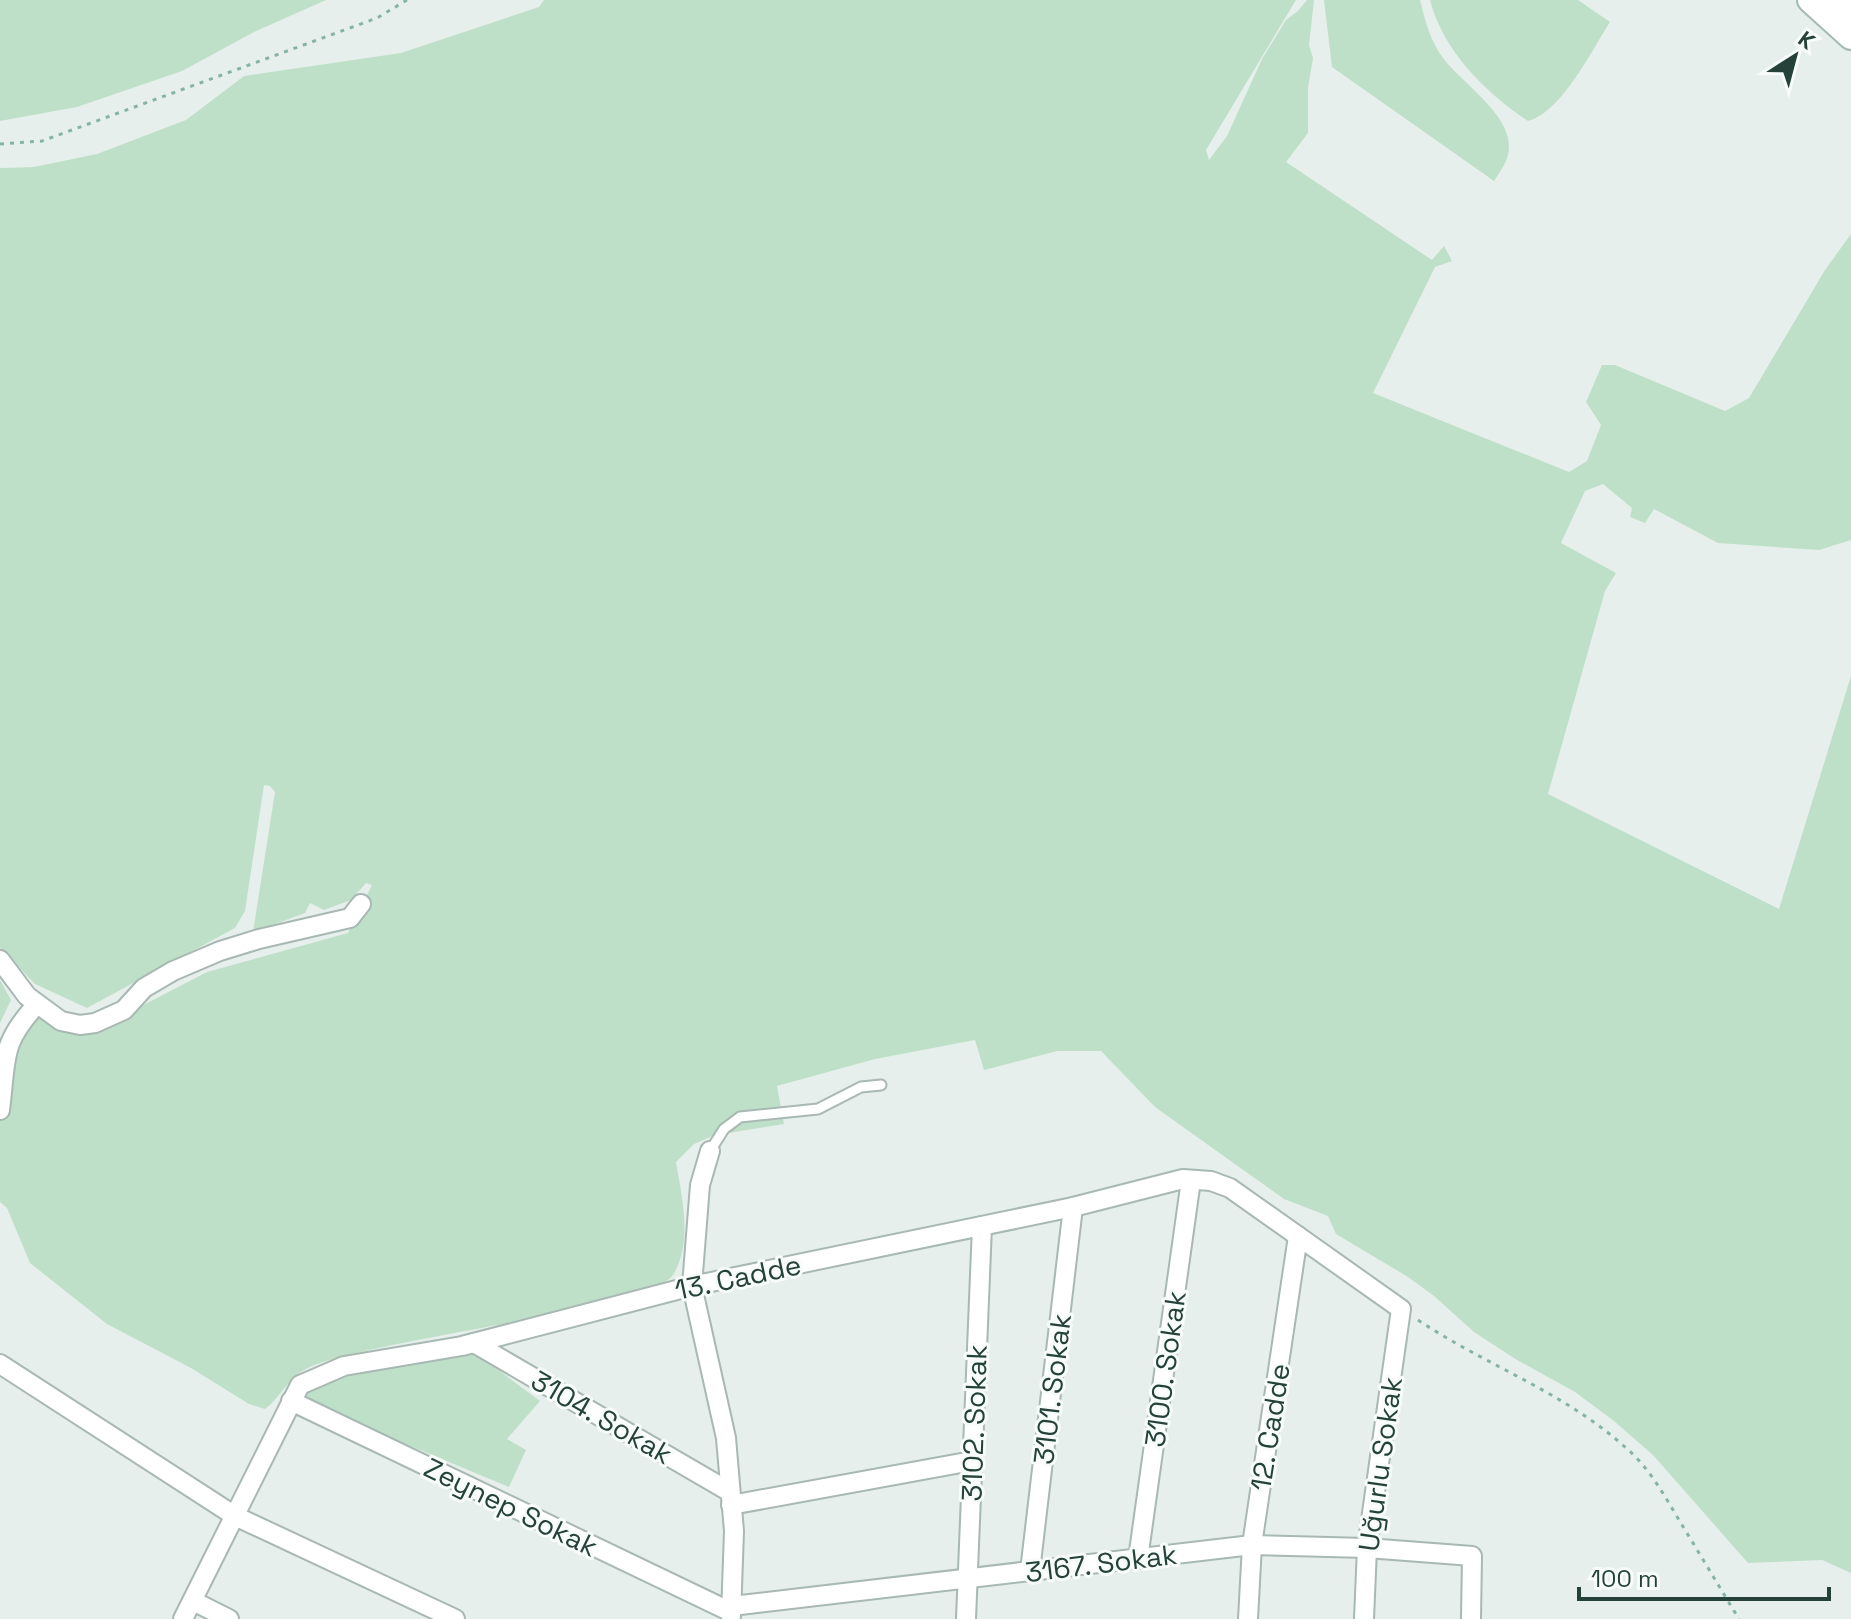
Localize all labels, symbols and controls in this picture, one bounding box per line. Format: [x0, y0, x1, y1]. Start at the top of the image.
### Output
north arrow [1755, 16, 1835, 96]
text: K [1793, 24, 1821, 55]
street label: 13. Cadde [671, 1246, 805, 1308]
street label: 3100. Sokak [1136, 1289, 1194, 1449]
street label: 3101. Sokak [1025, 1312, 1079, 1466]
street label: 3102. Sokak [953, 1344, 995, 1502]
street label: 12. Cadde [1242, 1361, 1298, 1493]
street label: 3104. Sokak [525, 1362, 679, 1472]
street label: Uğurlu Sokak [1350, 1374, 1410, 1554]
street label: Zeynep Sokak [418, 1449, 604, 1565]
street label: 3167. Sokak [1023, 1536, 1179, 1590]
scale bar [1579, 1551, 1829, 1601]
text: 100 m [1591, 1563, 1659, 1594]

